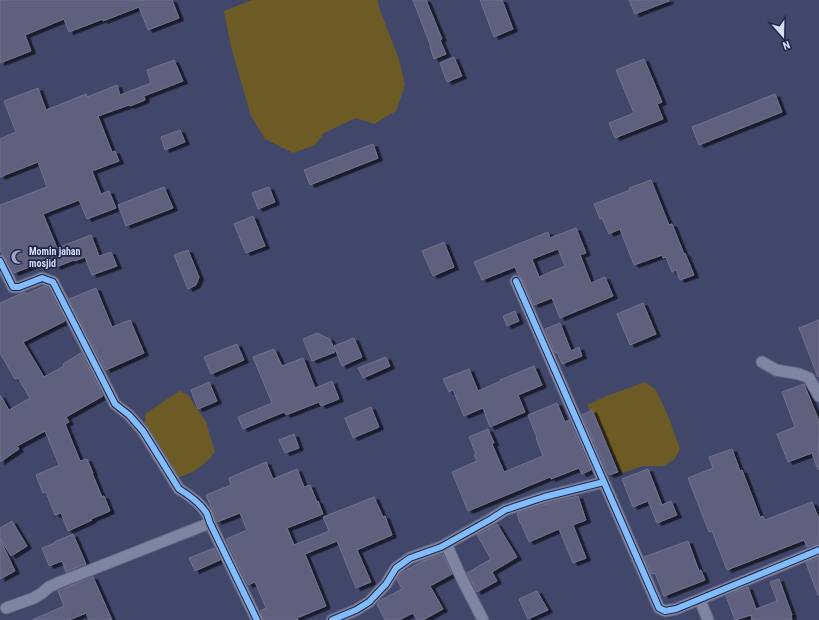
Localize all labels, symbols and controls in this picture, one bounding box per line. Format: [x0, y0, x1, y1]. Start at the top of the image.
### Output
north arrow [763, 16, 803, 56]
text: N [781, 38, 792, 52]
place label: Momin jahan mosjid [29, 246, 81, 269]
mosque icon: Momin jahan mosjid [10, 249, 26, 265]

